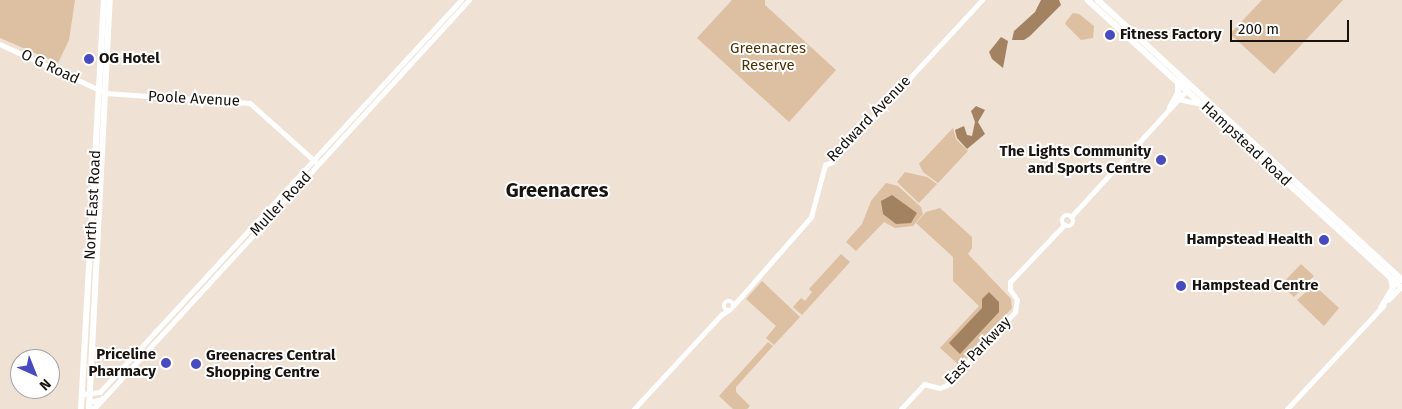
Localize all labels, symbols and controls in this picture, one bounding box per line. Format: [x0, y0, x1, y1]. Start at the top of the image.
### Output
scale bar [1232, 10, 1351, 42]
text: 200 m [1238, 20, 1279, 38]
place label: Fitness Factory [1120, 26, 1222, 44]
marker: Fitness Factory [1104, 29, 1116, 41]
park label: Greenacres Reserve [730, 39, 806, 74]
street label: O G Road [18, 46, 82, 88]
place label: OG Hotel [99, 50, 160, 68]
marker: OG Hotel [83, 53, 95, 65]
street label: Redward Avenue [823, 72, 915, 166]
street label: Poole Avenue [148, 88, 240, 110]
street label: Hampstead Road [1197, 98, 1295, 190]
place label: The Lights Community and Sports Centre [1000, 142, 1151, 177]
street label: North East Road [81, 150, 105, 260]
marker: The Lights Community and Sports Centre [1155, 154, 1167, 166]
street label: Muller Road [247, 168, 315, 240]
district label: Greenacres [506, 178, 608, 202]
place label: Hampstead Health [1186, 231, 1313, 249]
marker: Hampstead Health [1317, 233, 1331, 247]
place label: Hampstead Centre [1192, 277, 1318, 295]
marker: Hampstead Centre [1174, 279, 1188, 293]
street label: East Parkway [941, 313, 1015, 389]
place label: Priceline Pharmacy [89, 345, 156, 380]
place label: Greenacres Central Shopping Centre [206, 346, 336, 381]
north arrow [10, 349, 60, 399]
marker: Priceline Pharmacy [160, 357, 172, 369]
marker: Greenacres Central Shopping Centre [190, 358, 202, 370]
text: N [36, 375, 54, 394]

